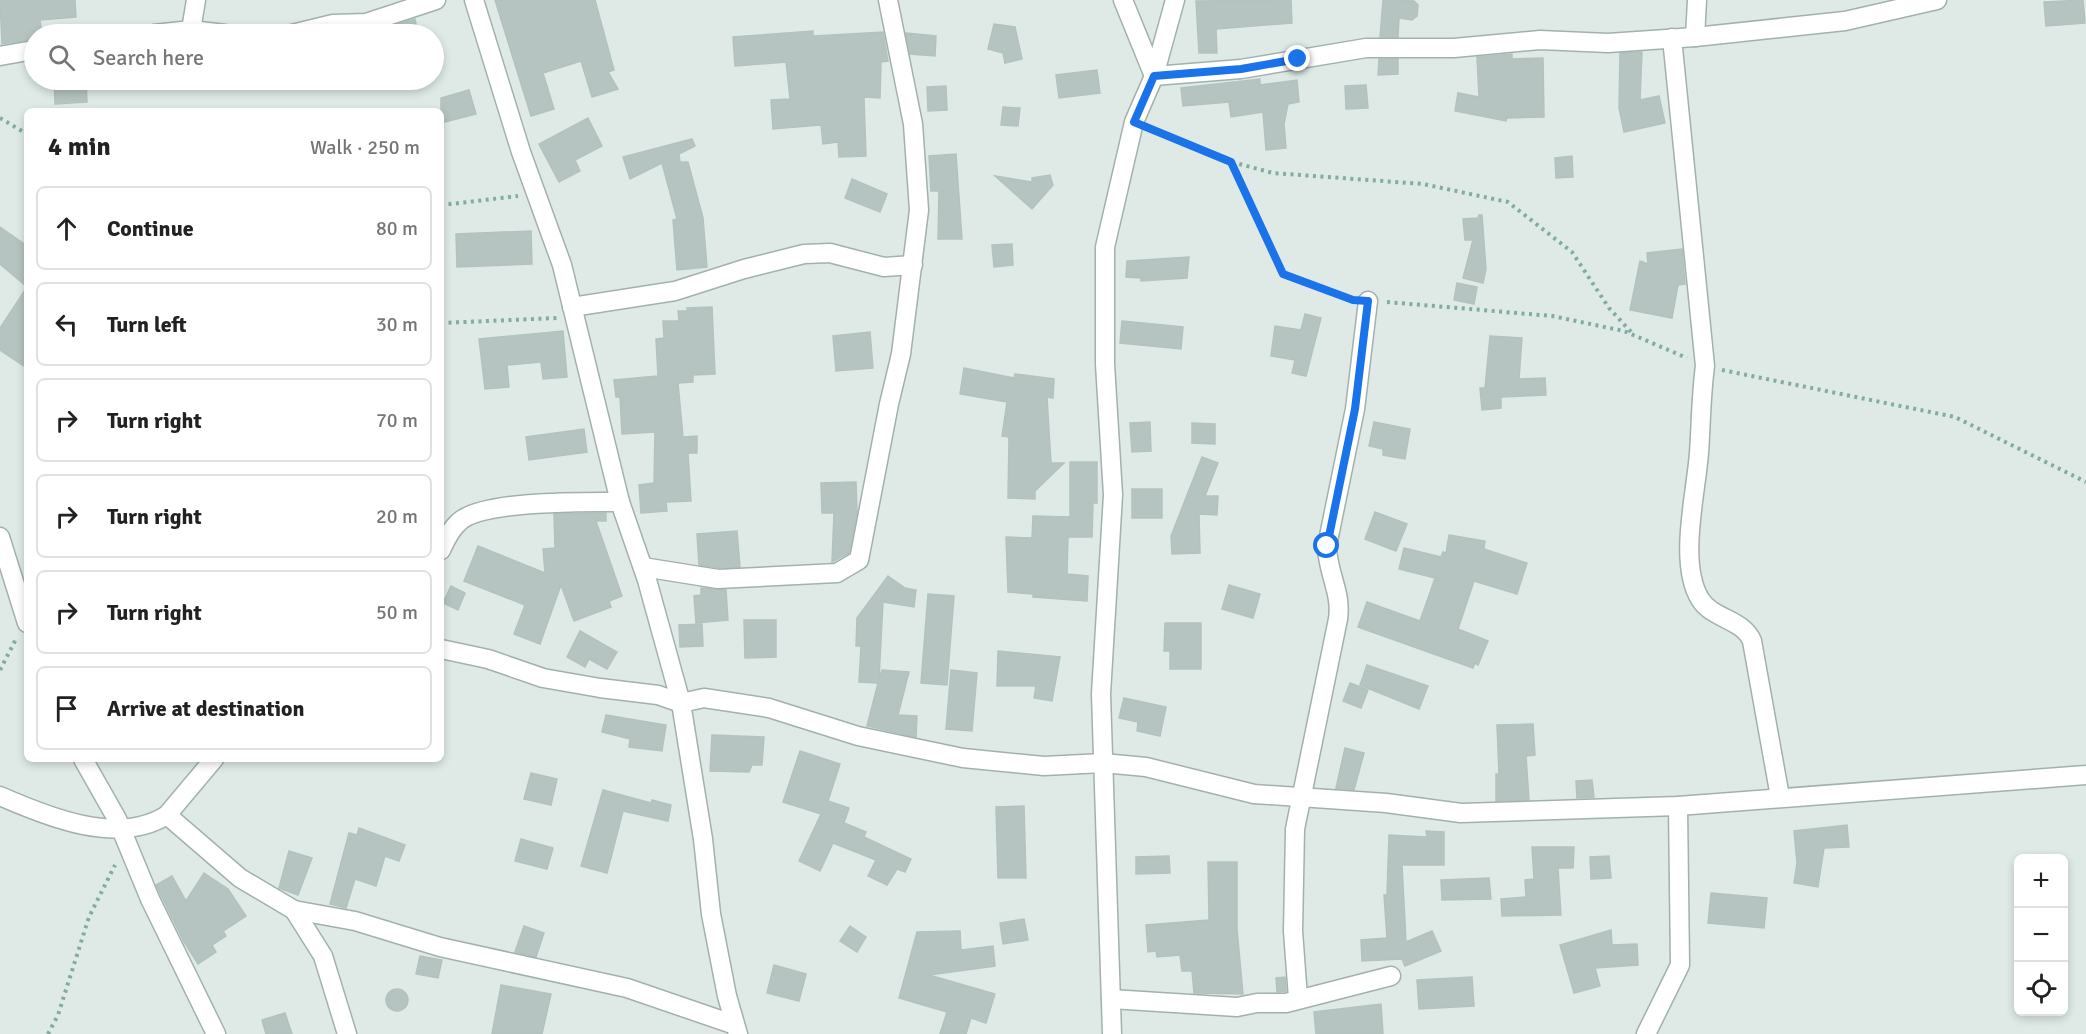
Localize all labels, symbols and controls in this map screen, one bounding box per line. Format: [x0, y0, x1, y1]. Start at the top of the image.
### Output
search box [24, 24, 444, 90]
icon: search [45, 41, 78, 74]
text: Search here [93, 44, 204, 71]
route end [1284, 45, 1310, 71]
text: 4 min [48, 131, 111, 163]
text: Walk · 250 m [310, 135, 420, 160]
icon: ahead [50, 212, 83, 245]
text: Continue [107, 215, 194, 242]
text: 80 m [376, 216, 418, 241]
icon: left [50, 308, 83, 341]
text: Turn left [107, 311, 187, 338]
text: 30 m [376, 312, 418, 337]
icon: right [50, 404, 83, 437]
text: Turn right [107, 407, 202, 434]
text: 70 m [376, 408, 418, 433]
icon: right [50, 500, 83, 533]
text: Turn right [107, 503, 202, 530]
text: 20 m [376, 504, 418, 529]
route start [1313, 532, 1339, 558]
icon: right [50, 596, 83, 629]
text: Turn right [107, 599, 202, 626]
text: 50 m [376, 600, 418, 625]
icon: arrive [50, 692, 83, 725]
text: Arrive at destination [107, 695, 304, 722]
map controls [2014, 854, 2068, 1016]
button: + [2014, 854, 2068, 908]
button: − [2014, 908, 2068, 962]
button: locate [2014, 962, 2068, 1016]

